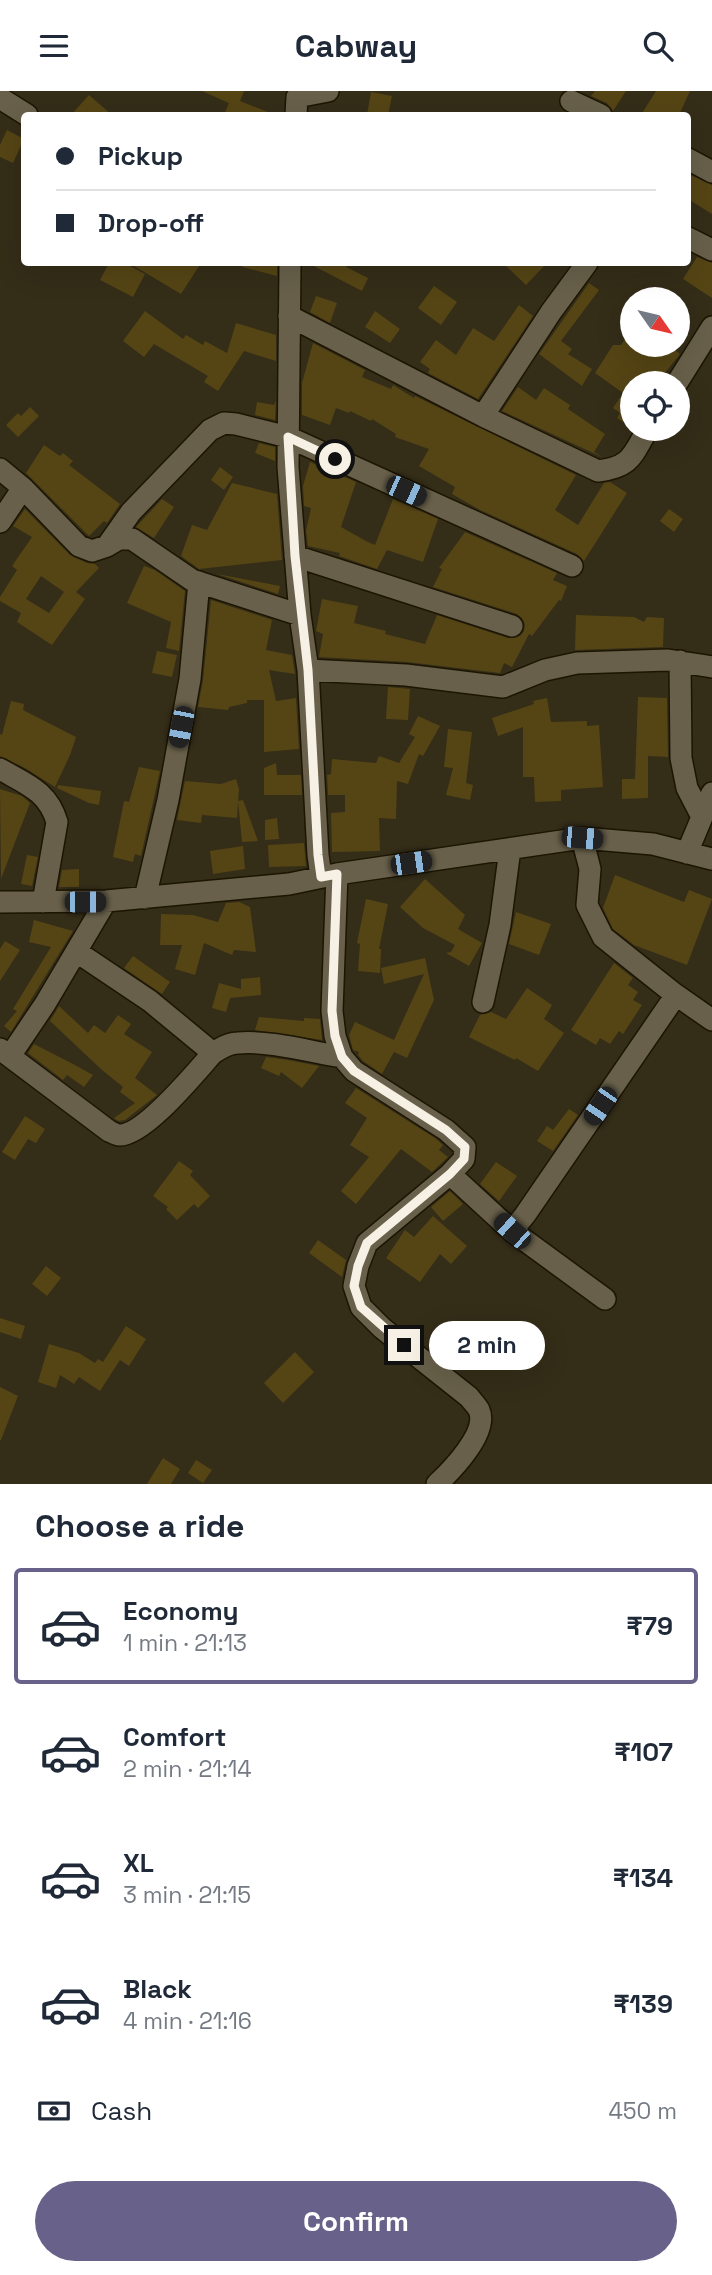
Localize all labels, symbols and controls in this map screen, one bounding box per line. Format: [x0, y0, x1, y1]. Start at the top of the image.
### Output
text: Cabway [295, 26, 417, 66]
icon: menu [35, 27, 73, 65]
icon: search [639, 27, 677, 65]
text: Pickup [98, 139, 183, 173]
text: Drop-off [98, 206, 204, 240]
north arrow [620, 287, 690, 357]
map controls [620, 287, 690, 441]
button: locate [620, 371, 690, 441]
route start [319, 443, 351, 475]
car [383, 473, 430, 509]
car [167, 704, 196, 750]
car [561, 826, 604, 850]
car [389, 850, 434, 876]
car [65, 892, 107, 913]
car [580, 1083, 621, 1129]
car [490, 1209, 535, 1253]
callout: 2 min [428, 1321, 544, 1369]
route end [388, 1329, 420, 1361]
text: 2 min [457, 1330, 517, 1360]
text: Choose a ride [35, 1506, 245, 1546]
text: Economy [123, 1594, 239, 1628]
icon: car [39, 1595, 102, 1658]
text: ₹79 [626, 1609, 673, 1643]
text: 1 min · 21:13 [123, 1628, 247, 1658]
text: Comfort [123, 1720, 226, 1754]
icon: car [39, 1721, 102, 1784]
text: ₹107 [614, 1735, 673, 1769]
text: 2 min · 21:14 [123, 1754, 252, 1784]
text: XL [123, 1846, 154, 1880]
icon: car [39, 1847, 102, 1910]
text: ₹134 [613, 1861, 673, 1895]
text: 3 min · 21:15 [123, 1880, 251, 1910]
text: Black [123, 1972, 192, 2006]
icon: car [39, 1973, 102, 2036]
text: ₹139 [613, 1987, 673, 2021]
text: 4 min · 21:16 [123, 2006, 252, 2036]
icon: cash [35, 2092, 73, 2130]
text: Cash [91, 2094, 152, 2128]
text: 450 m [608, 2096, 677, 2126]
button: Confirm [35, 2181, 677, 2261]

